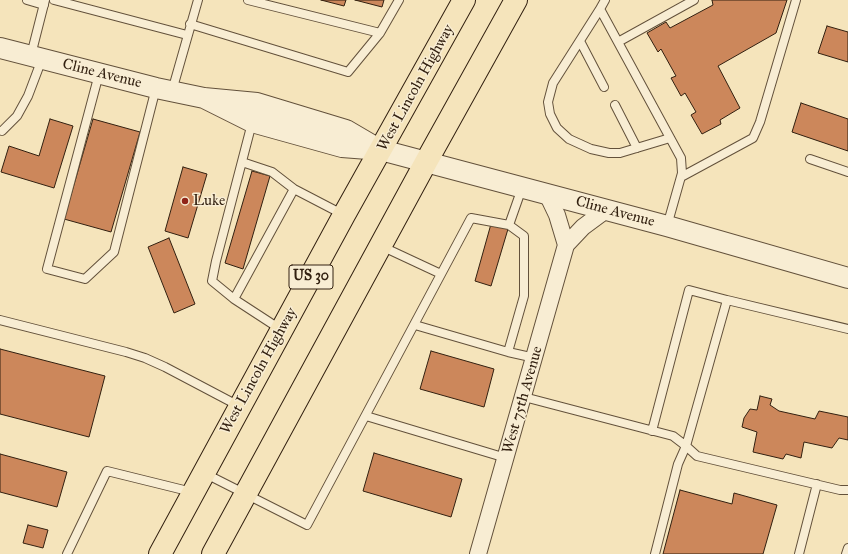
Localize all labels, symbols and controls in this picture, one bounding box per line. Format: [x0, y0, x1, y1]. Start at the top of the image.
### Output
street label: West Lincoln Highway [374, 22, 458, 154]
street label: Cline Avenue [61, 55, 143, 93]
place label: Luke [193, 192, 225, 210]
street label: Cline Avenue [574, 193, 656, 231]
marker: Luke [180, 196, 190, 206]
road number: US 30 [289, 265, 333, 289]
street label: West Lincoln Highway [217, 305, 301, 437]
street label: West 75th Avenue [499, 344, 547, 456]

